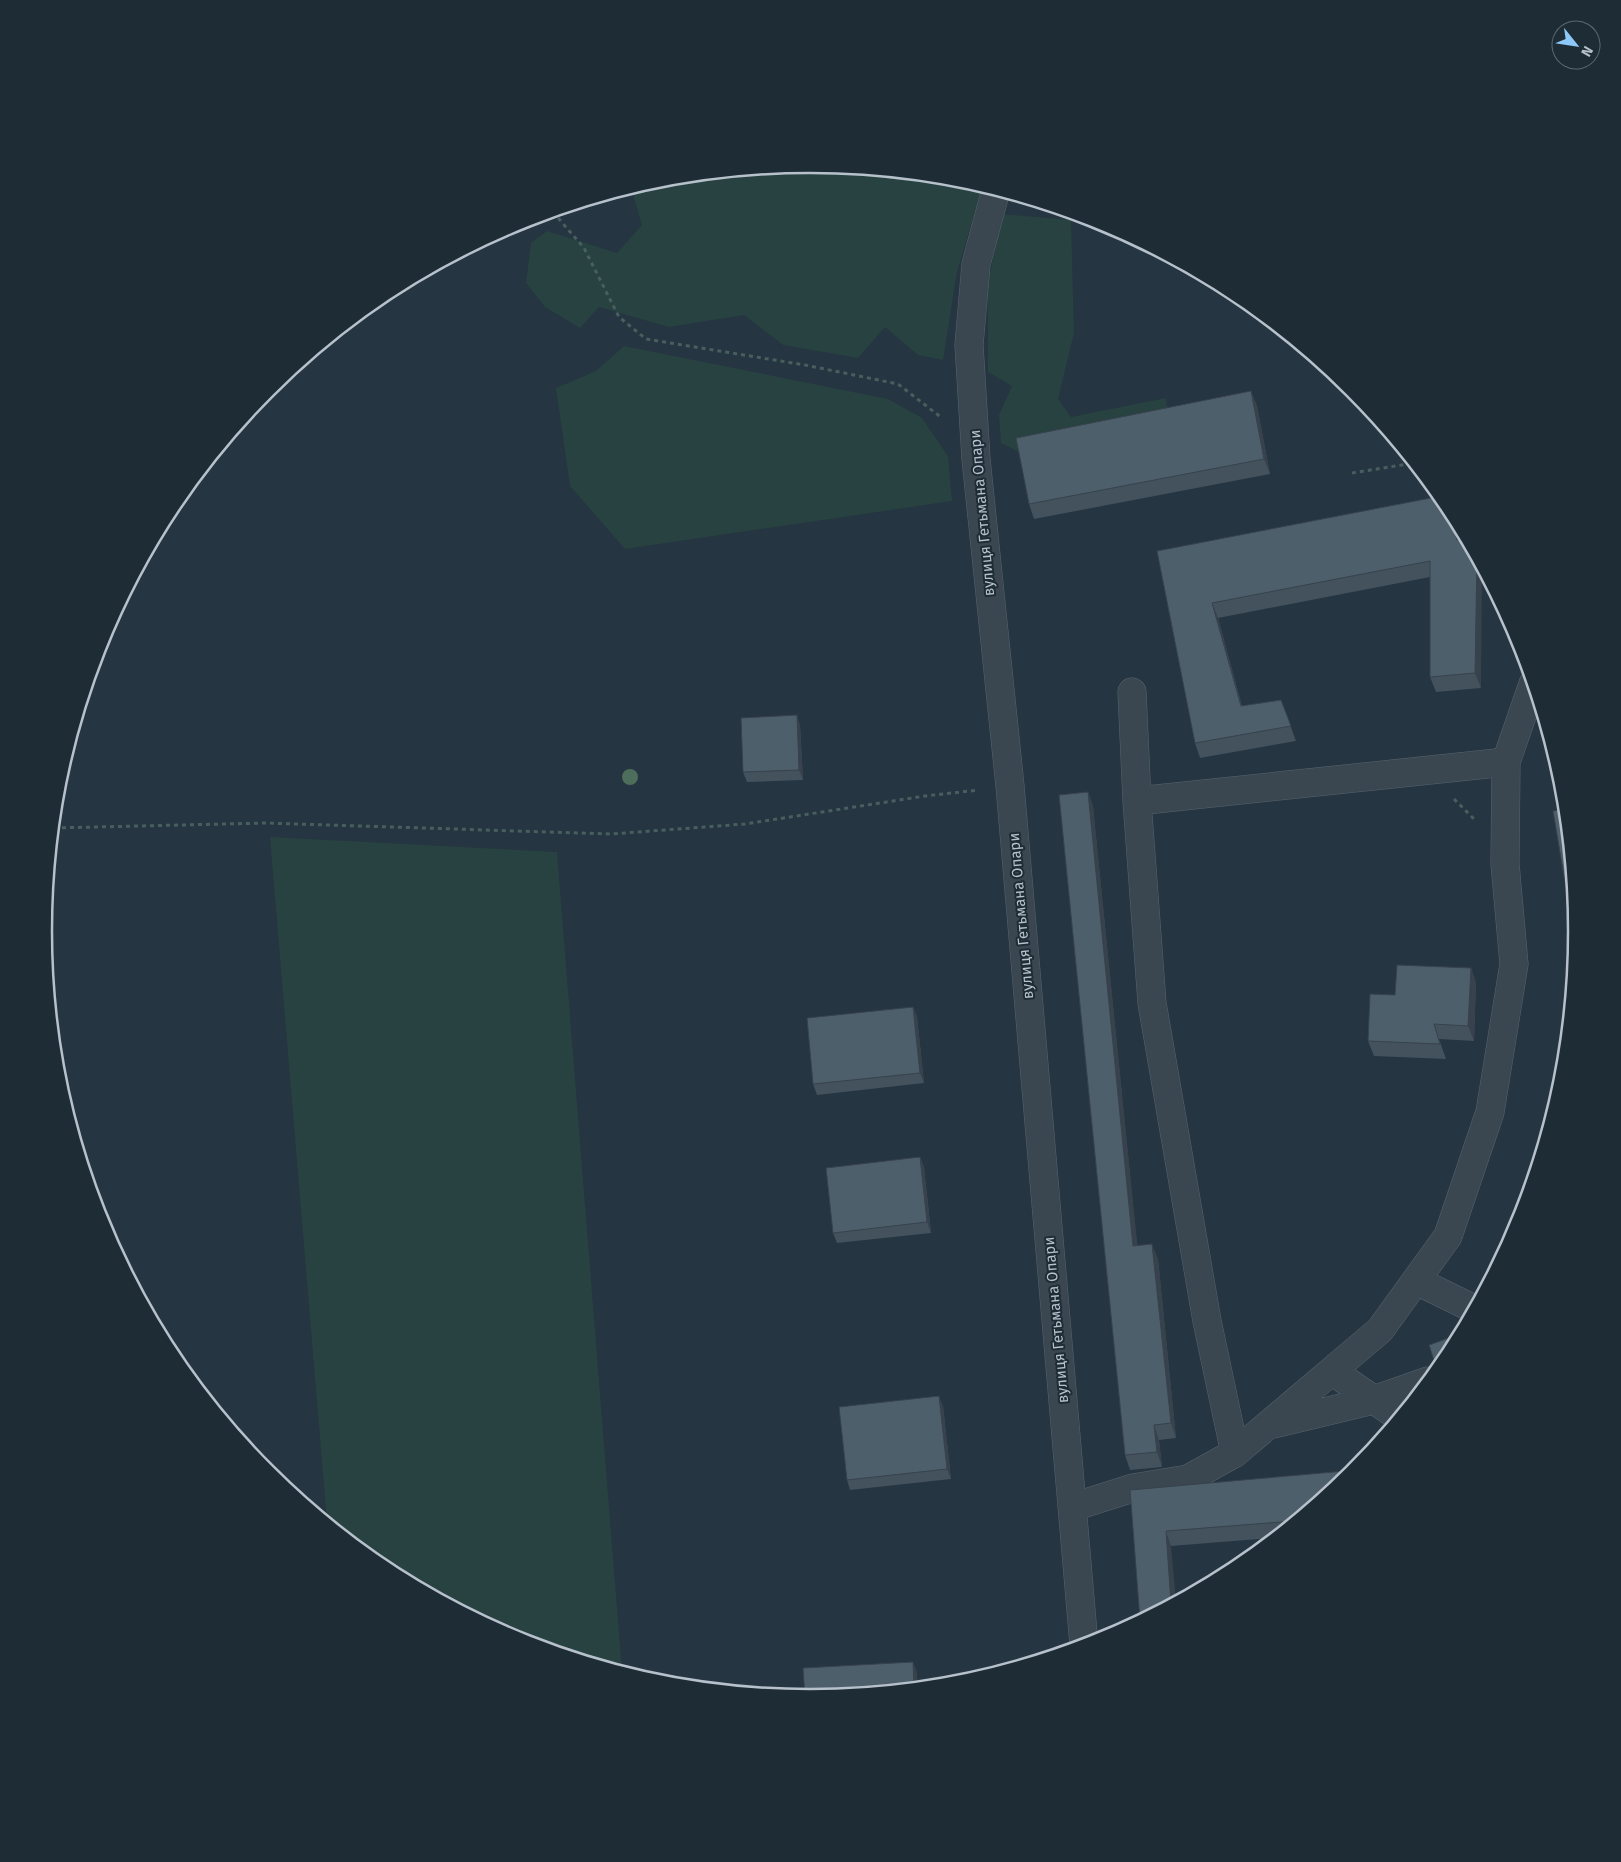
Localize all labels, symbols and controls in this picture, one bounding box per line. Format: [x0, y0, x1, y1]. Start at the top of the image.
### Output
north arrow [1551, 20, 1601, 70]
text: N [1577, 43, 1597, 60]
street label: вулиця Гетьмана Опари [966, 429, 998, 597]
street label: вулиця Гетьмана Опари [1005, 832, 1037, 1000]
street label: вулиця Гетьмана Опари [1040, 1236, 1072, 1404]

